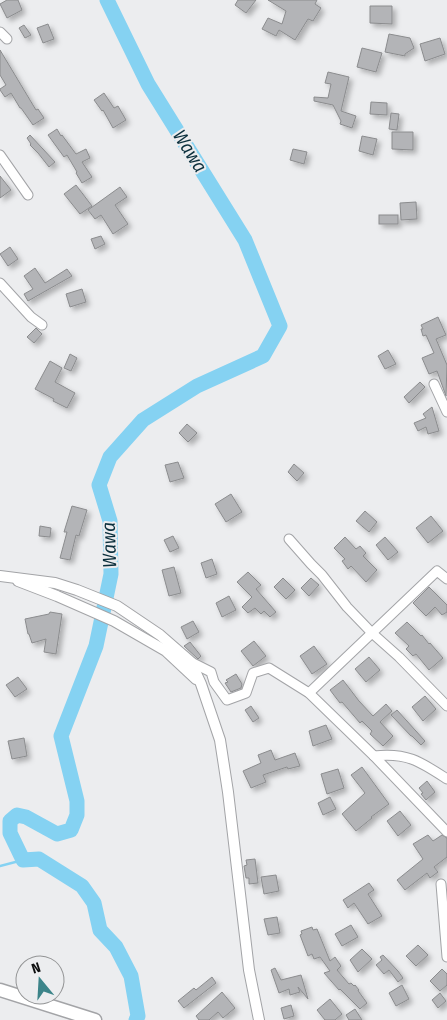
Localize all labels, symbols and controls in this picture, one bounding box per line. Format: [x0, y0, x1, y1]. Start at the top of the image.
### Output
water label: Wawa [168, 125, 212, 177]
water label: Wawa [97, 522, 121, 568]
north arrow [15, 955, 65, 1005]
text: N [30, 959, 43, 977]

